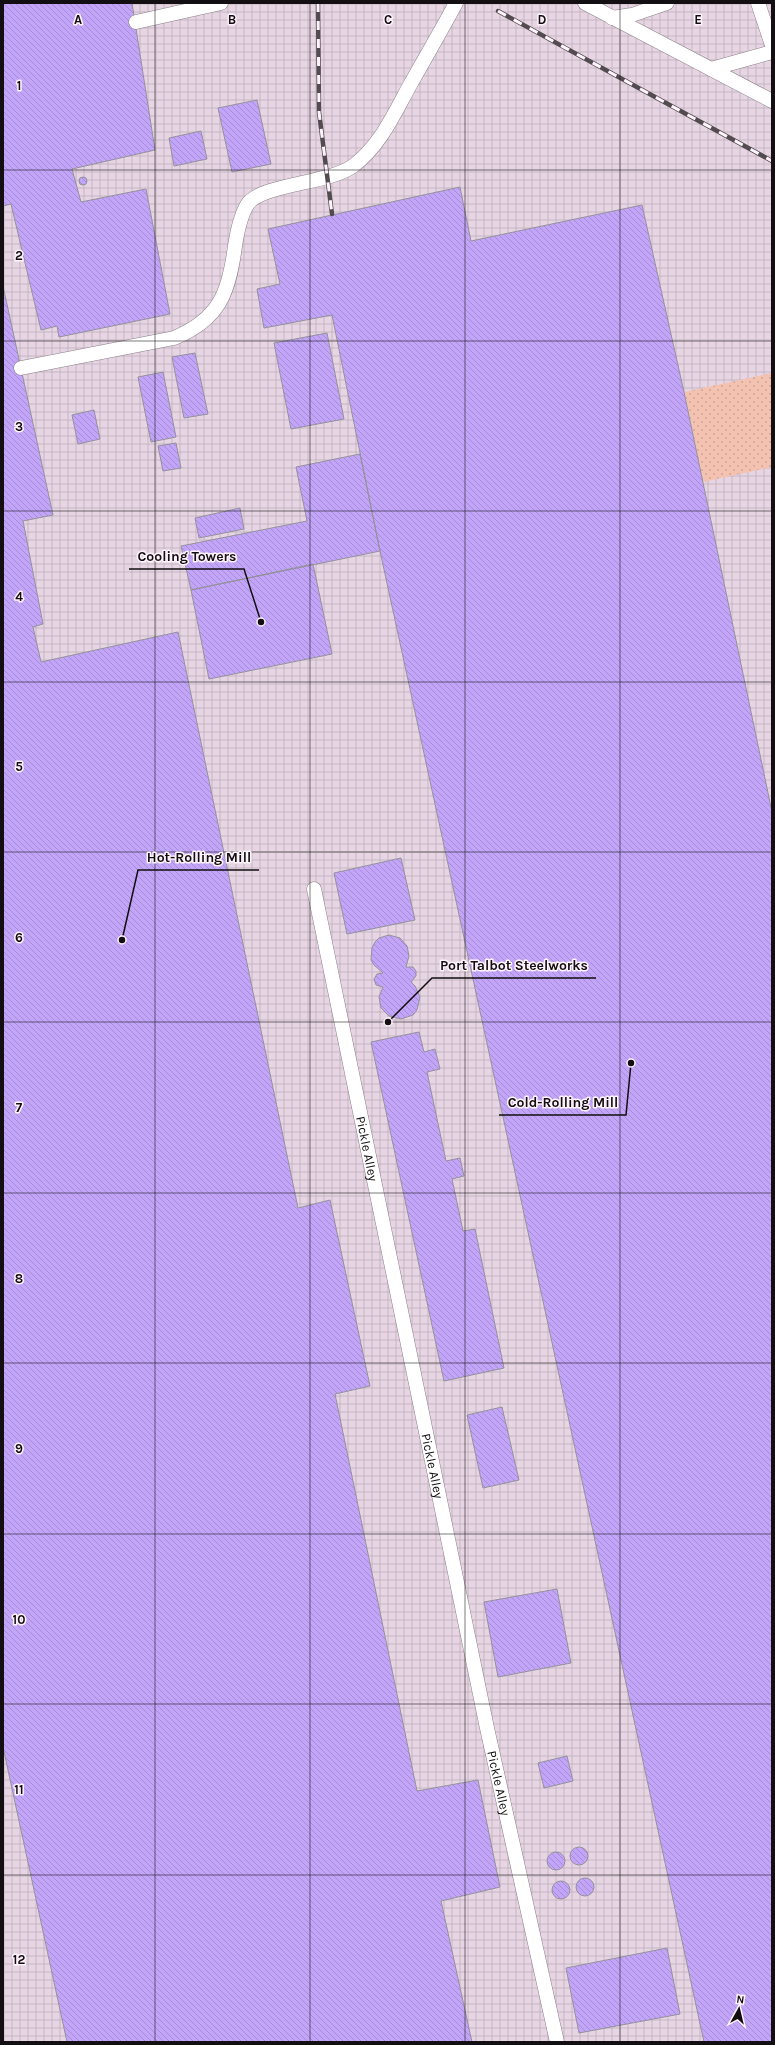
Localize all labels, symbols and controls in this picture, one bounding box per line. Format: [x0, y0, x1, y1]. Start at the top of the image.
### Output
text: A [74, 12, 82, 27]
text: B [228, 12, 236, 27]
text: C [384, 12, 392, 27]
text: D [538, 12, 547, 27]
text: E [694, 12, 702, 27]
text: 1 [17, 78, 21, 93]
text: 2 [15, 248, 23, 263]
text: 3 [15, 419, 23, 434]
callout: Cooling Towers [129, 543, 244, 569]
text: Cooling Towers [138, 548, 237, 565]
text: 4 [15, 589, 23, 604]
text: 5 [15, 759, 23, 774]
callout: Hot-Rolling Mill [138, 844, 259, 870]
text: Hot-Rolling Mill [147, 849, 251, 866]
text: 6 [15, 930, 23, 945]
callout: Port Talbot Steelworks [432, 952, 596, 978]
text: Port Talbot Steelworks [440, 957, 588, 974]
callout: Cold-Rolling Mill [499, 1089, 626, 1115]
text: Cold-Rolling Mill [508, 1094, 618, 1111]
text: 7 [16, 1100, 23, 1115]
street label: Pickle Alley [354, 1115, 382, 1182]
text: 8 [15, 1271, 23, 1286]
street label: Pickle Alley [419, 1432, 447, 1500]
text: 9 [15, 1441, 23, 1456]
text: 10 [13, 1612, 25, 1627]
street label: Pickle Alley [485, 1749, 514, 1817]
text: 11 [14, 1782, 24, 1797]
text: 12 [13, 1952, 25, 1967]
north arrow [719, 1989, 759, 2029]
text: N [736, 1993, 745, 2007]

